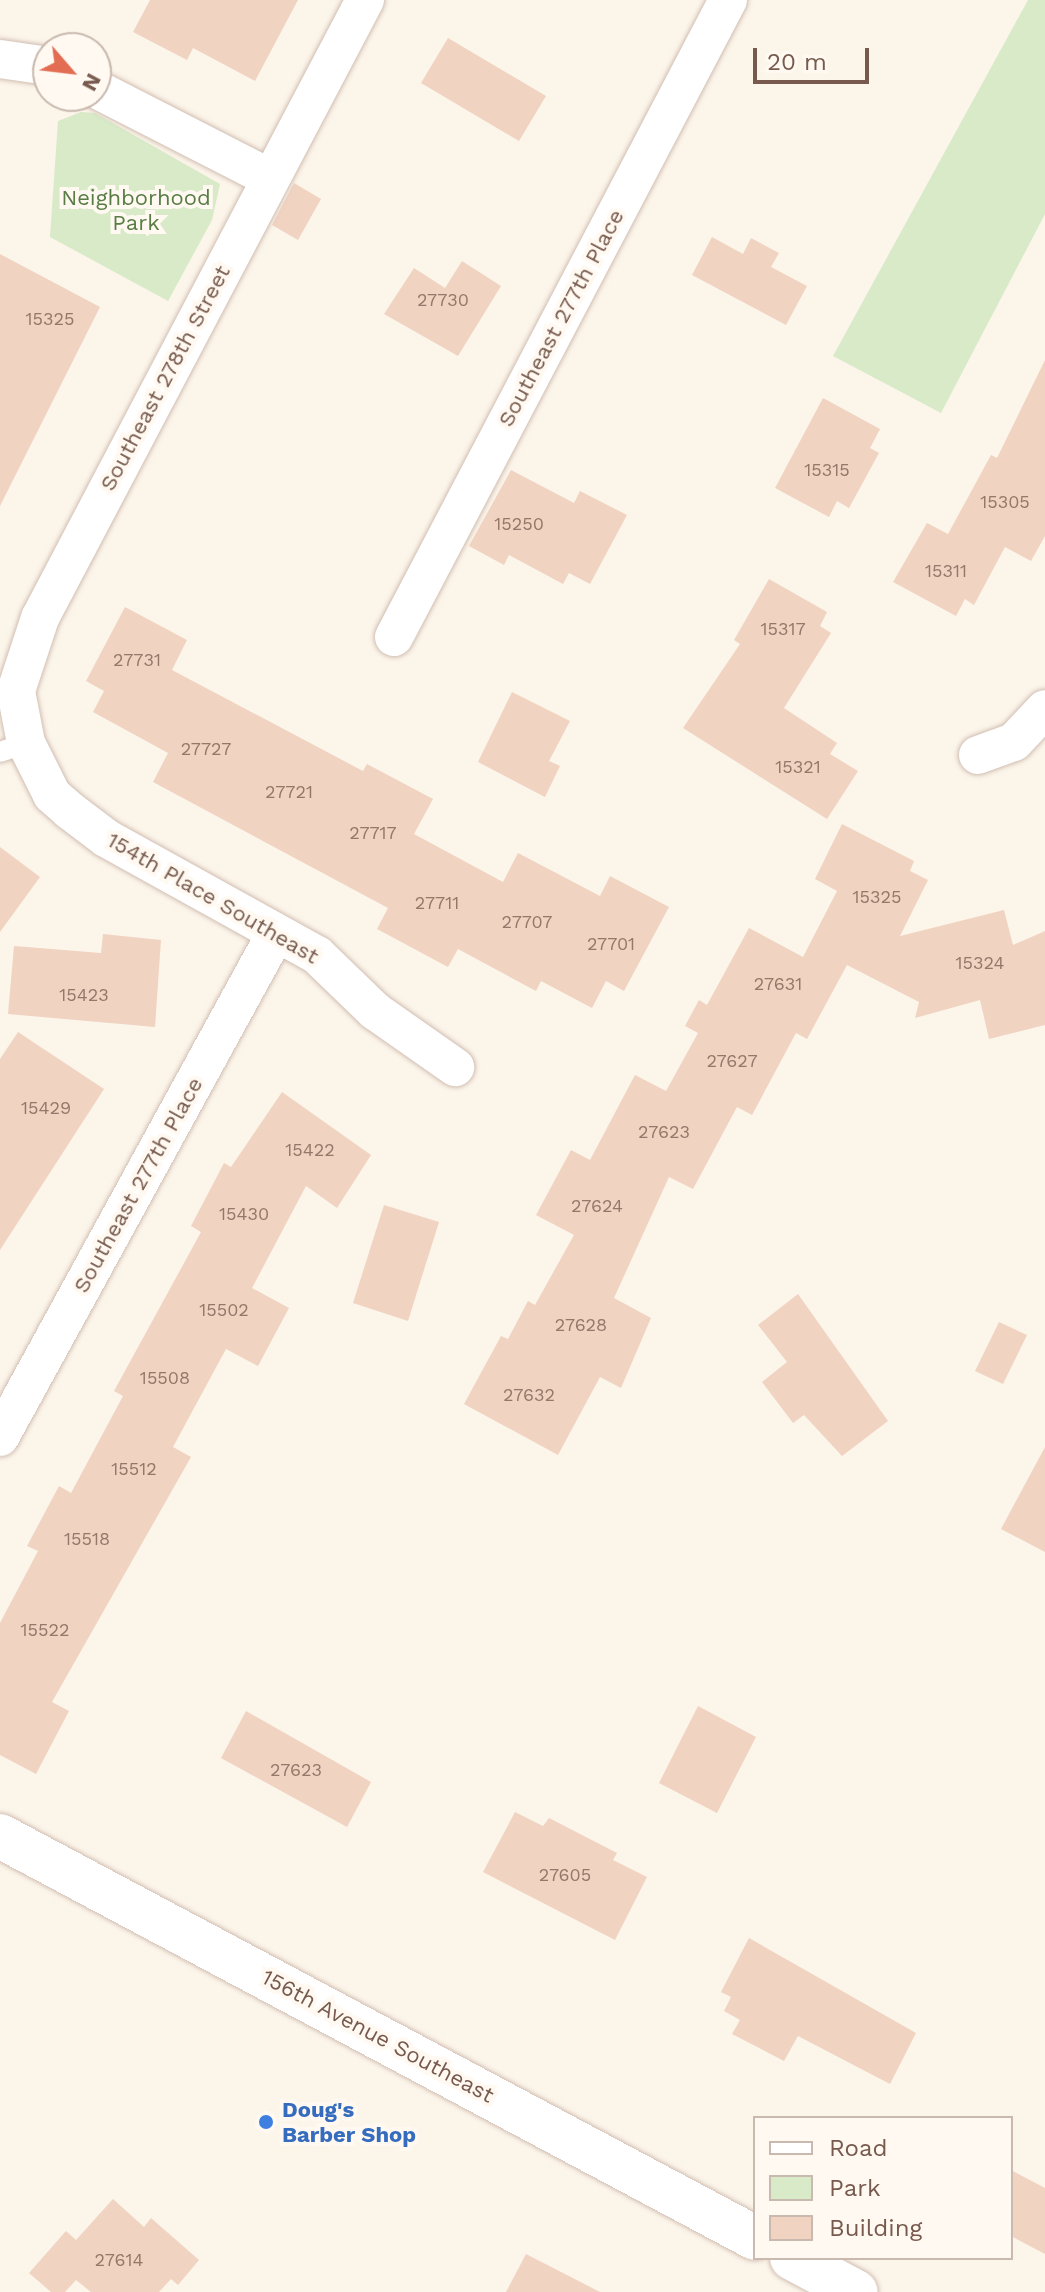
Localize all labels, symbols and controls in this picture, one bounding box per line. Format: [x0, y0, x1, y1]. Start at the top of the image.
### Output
north arrow [32, 32, 112, 112]
scale bar [757, 32, 873, 82]
text: 20 m [767, 48, 827, 76]
text: N [77, 69, 107, 96]
park label: Neighborhood Park [61, 184, 211, 236]
street label: Southeast 277th Place [492, 205, 630, 431]
street label: Southeast 278th Street [94, 261, 236, 495]
house number: 27730 [417, 289, 469, 311]
house number: 15325 [26, 308, 74, 330]
house number: 15315 [804, 459, 850, 481]
house number: 15305 [980, 491, 1030, 513]
house number: 15250 [494, 513, 544, 535]
house number: 15311 [925, 560, 967, 582]
house number: 15317 [760, 618, 806, 640]
house number: 27731 [113, 649, 161, 671]
house number: 27727 [181, 738, 231, 760]
house number: 15321 [775, 756, 821, 778]
house number: 27721 [265, 781, 313, 803]
house number: 27717 [349, 822, 397, 844]
street label: 154th Place Southeast [102, 827, 324, 969]
house number: 15325 [853, 886, 901, 908]
house number: 27711 [415, 892, 459, 914]
house number: 27707 [502, 911, 552, 933]
house number: 27701 [587, 933, 635, 955]
house number: 15324 [956, 952, 1004, 974]
house number: 27631 [754, 973, 802, 995]
house number: 15423 [59, 984, 109, 1006]
house number: 27627 [706, 1050, 758, 1072]
street label: Southeast 277th Place [68, 1073, 208, 1297]
house number: 15429 [21, 1097, 71, 1119]
house number: 27623 [638, 1121, 690, 1143]
house number: 15422 [285, 1139, 335, 1161]
house number: 27624 [571, 1195, 623, 1217]
house number: 15430 [219, 1203, 269, 1225]
house number: 15502 [199, 1299, 249, 1321]
house number: 27628 [555, 1314, 607, 1336]
house number: 15508 [140, 1367, 190, 1389]
house number: 27632 [503, 1384, 555, 1406]
house number: 15512 [111, 1458, 157, 1480]
house number: 15518 [64, 1528, 110, 1550]
house number: 15522 [21, 1619, 69, 1641]
house number: 27623 [270, 1759, 322, 1781]
house number: 27605 [539, 1864, 591, 1886]
street label: 156th Avenue Southeast [257, 1963, 499, 2109]
place label: Doug's Barber Shop [282, 2096, 416, 2148]
marker: Doug's Barber Shop [257, 2113, 275, 2131]
legend [753, 2116, 1013, 2260]
text: Road [829, 2134, 888, 2162]
text: Park [829, 2174, 881, 2202]
text: Building [829, 2214, 922, 2242]
house number: 27614 [95, 2249, 143, 2271]

